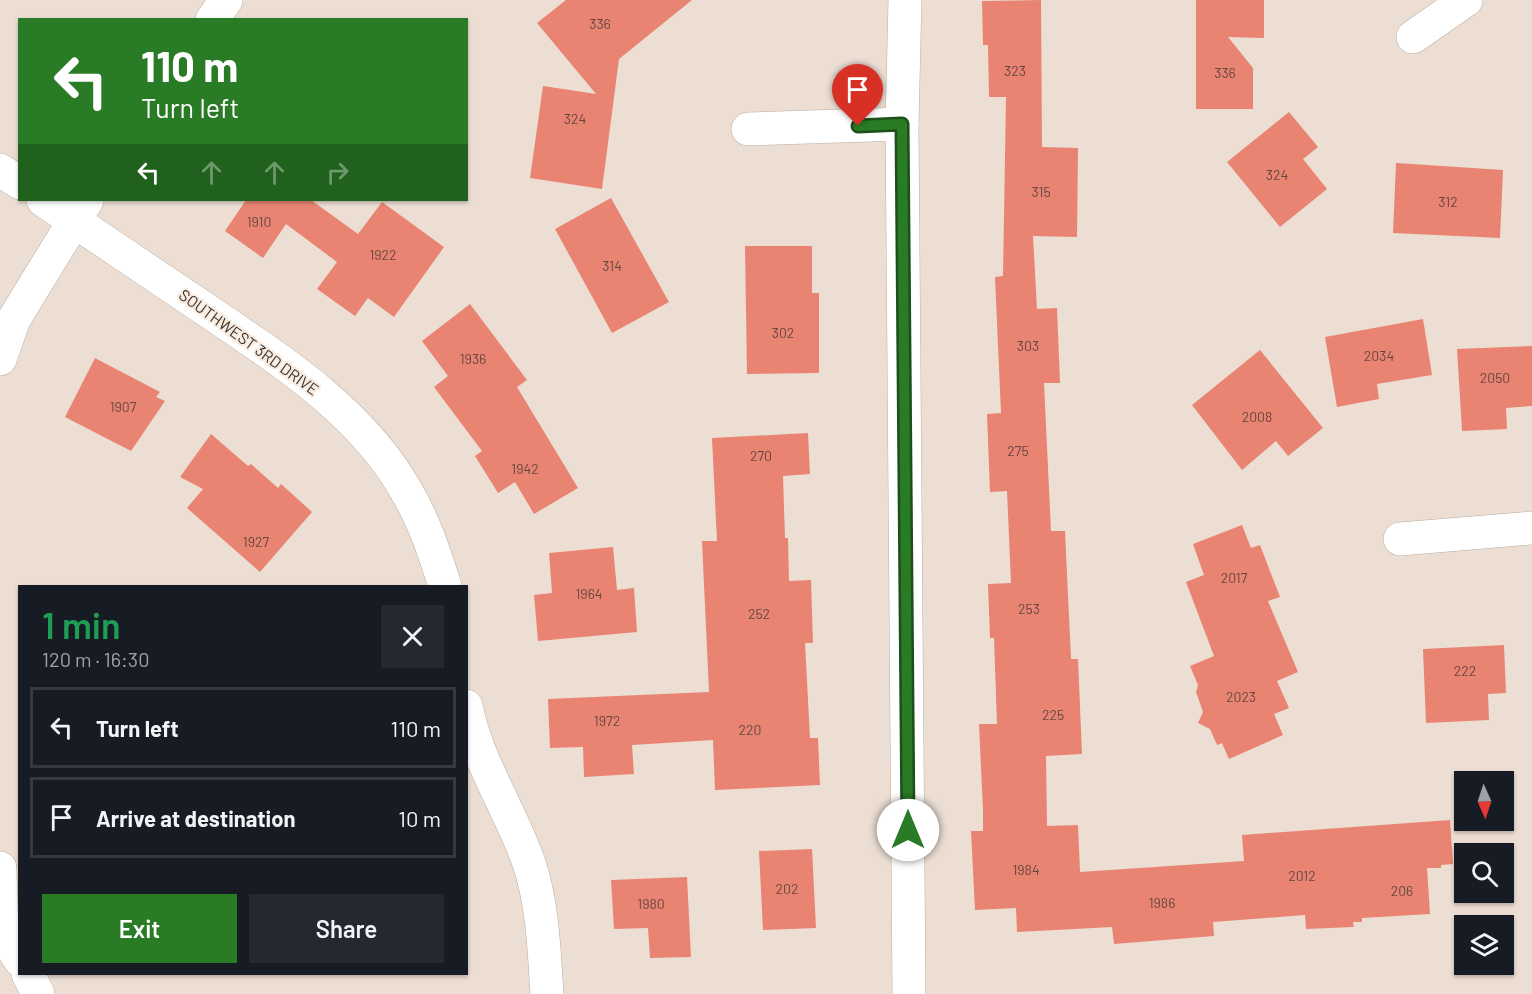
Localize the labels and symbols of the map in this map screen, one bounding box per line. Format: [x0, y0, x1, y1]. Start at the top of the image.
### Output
house number: 336 [589, 15, 611, 32]
house number: 323 [1004, 62, 1026, 79]
pin [832, 64, 883, 126]
house number: 336 [1214, 64, 1236, 81]
house number: 324 [564, 110, 586, 127]
house number: 324 [1266, 166, 1288, 183]
house number: 315 [1031, 183, 1051, 200]
house number: 312 [1438, 193, 1458, 210]
house number: 1910 [247, 213, 271, 230]
house number: 1922 [369, 246, 397, 263]
house number: 314 [602, 257, 622, 274]
street label: SOUTHWEST 3RD DRIVE [176, 285, 323, 399]
house number: 302 [772, 324, 794, 341]
house number: 303 [1017, 337, 1039, 354]
house number: 2034 [1364, 347, 1394, 364]
house number: 1936 [460, 350, 486, 367]
house number: 2050 [1480, 369, 1510, 386]
house number: 1907 [110, 398, 137, 415]
house number: 2008 [1242, 408, 1272, 425]
house number: 275 [1007, 442, 1029, 459]
house number: 270 [750, 447, 772, 464]
house number: 1942 [511, 460, 539, 477]
house number: 1927 [243, 533, 270, 550]
house number: 2017 [1221, 569, 1248, 586]
house number: 1964 [575, 585, 603, 602]
house number: 253 [1018, 600, 1040, 617]
house number: 252 [748, 605, 770, 622]
house number: 222 [1454, 662, 1476, 679]
house number: 2023 [1226, 688, 1256, 705]
house number: 225 [1042, 706, 1064, 723]
house number: 1972 [594, 712, 620, 729]
house number: 220 [739, 721, 761, 738]
north arrow [1454, 771, 1514, 831]
position arrow [876, 798, 940, 862]
house number: 1984 [1012, 861, 1040, 878]
house number: 2012 [1288, 867, 1316, 884]
house number: 202 [776, 880, 798, 897]
house number: 206 [1391, 882, 1413, 899]
house number: 1986 [1149, 894, 1175, 911]
house number: 1980 [637, 895, 665, 912]

